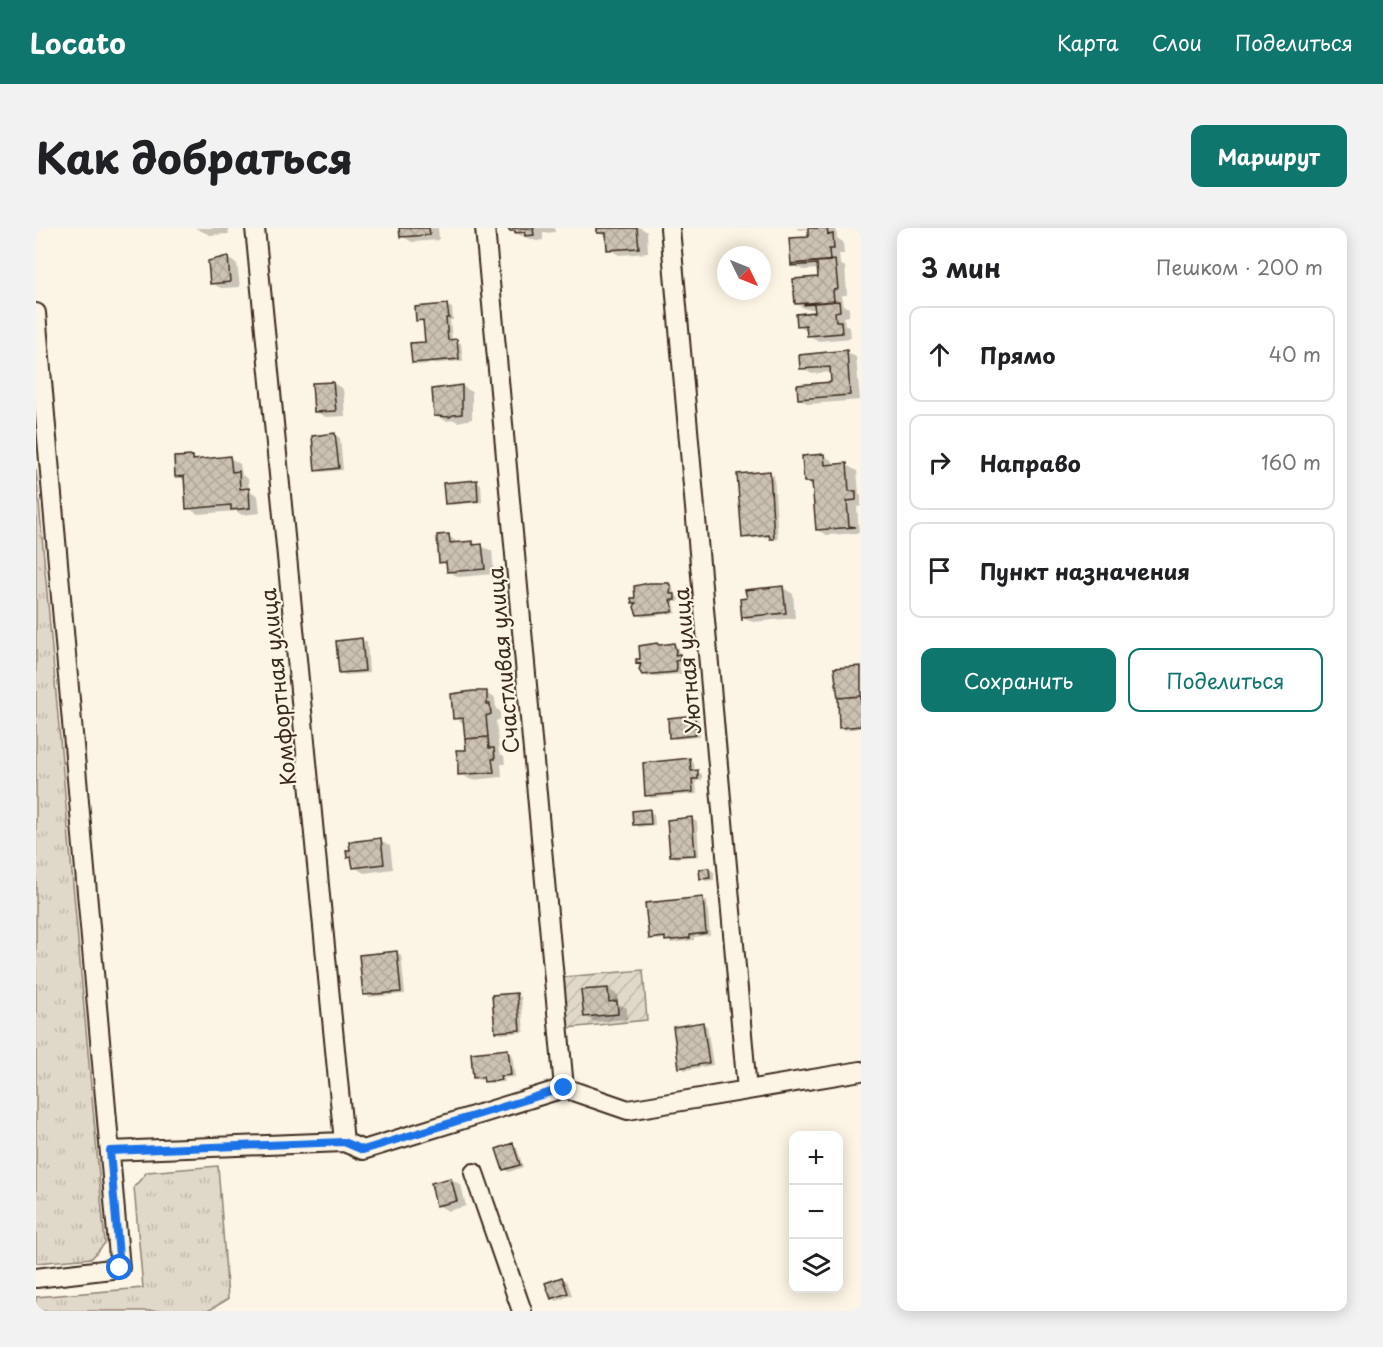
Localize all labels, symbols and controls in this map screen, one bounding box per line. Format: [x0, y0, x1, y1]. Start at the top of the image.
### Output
text: Locato [30, 21, 126, 64]
text: Карта [1057, 26, 1119, 58]
text: Слои [1152, 26, 1202, 58]
text: Поделиться [1235, 26, 1353, 58]
text: Как добраться [36, 125, 353, 188]
button: Маршрут [1191, 125, 1347, 187]
north arrow [717, 246, 771, 300]
text: 3 мин [921, 248, 1001, 287]
text: Пешком · 200 m [1156, 252, 1323, 282]
icon: ahead [923, 338, 956, 371]
text: Прямо [980, 338, 1055, 371]
text: 40 m [1269, 339, 1321, 369]
icon: right [923, 446, 956, 479]
text: Направо [980, 446, 1081, 479]
text: 160 m [1261, 447, 1321, 477]
icon: arrive [923, 554, 956, 587]
text: Пункт назначения [980, 554, 1190, 587]
street label: Счастливая улица [478, 564, 526, 755]
street label: Комфортная улица [251, 586, 303, 787]
street label: Уютная улица [664, 586, 708, 735]
button: Сохранить [921, 648, 1116, 712]
button: Поделиться [1128, 648, 1323, 712]
route end [550, 1074, 576, 1100]
map controls [789, 1131, 843, 1293]
button: + [789, 1131, 843, 1185]
button: − [789, 1185, 843, 1239]
button: layers [789, 1239, 843, 1293]
route start [106, 1254, 132, 1280]

